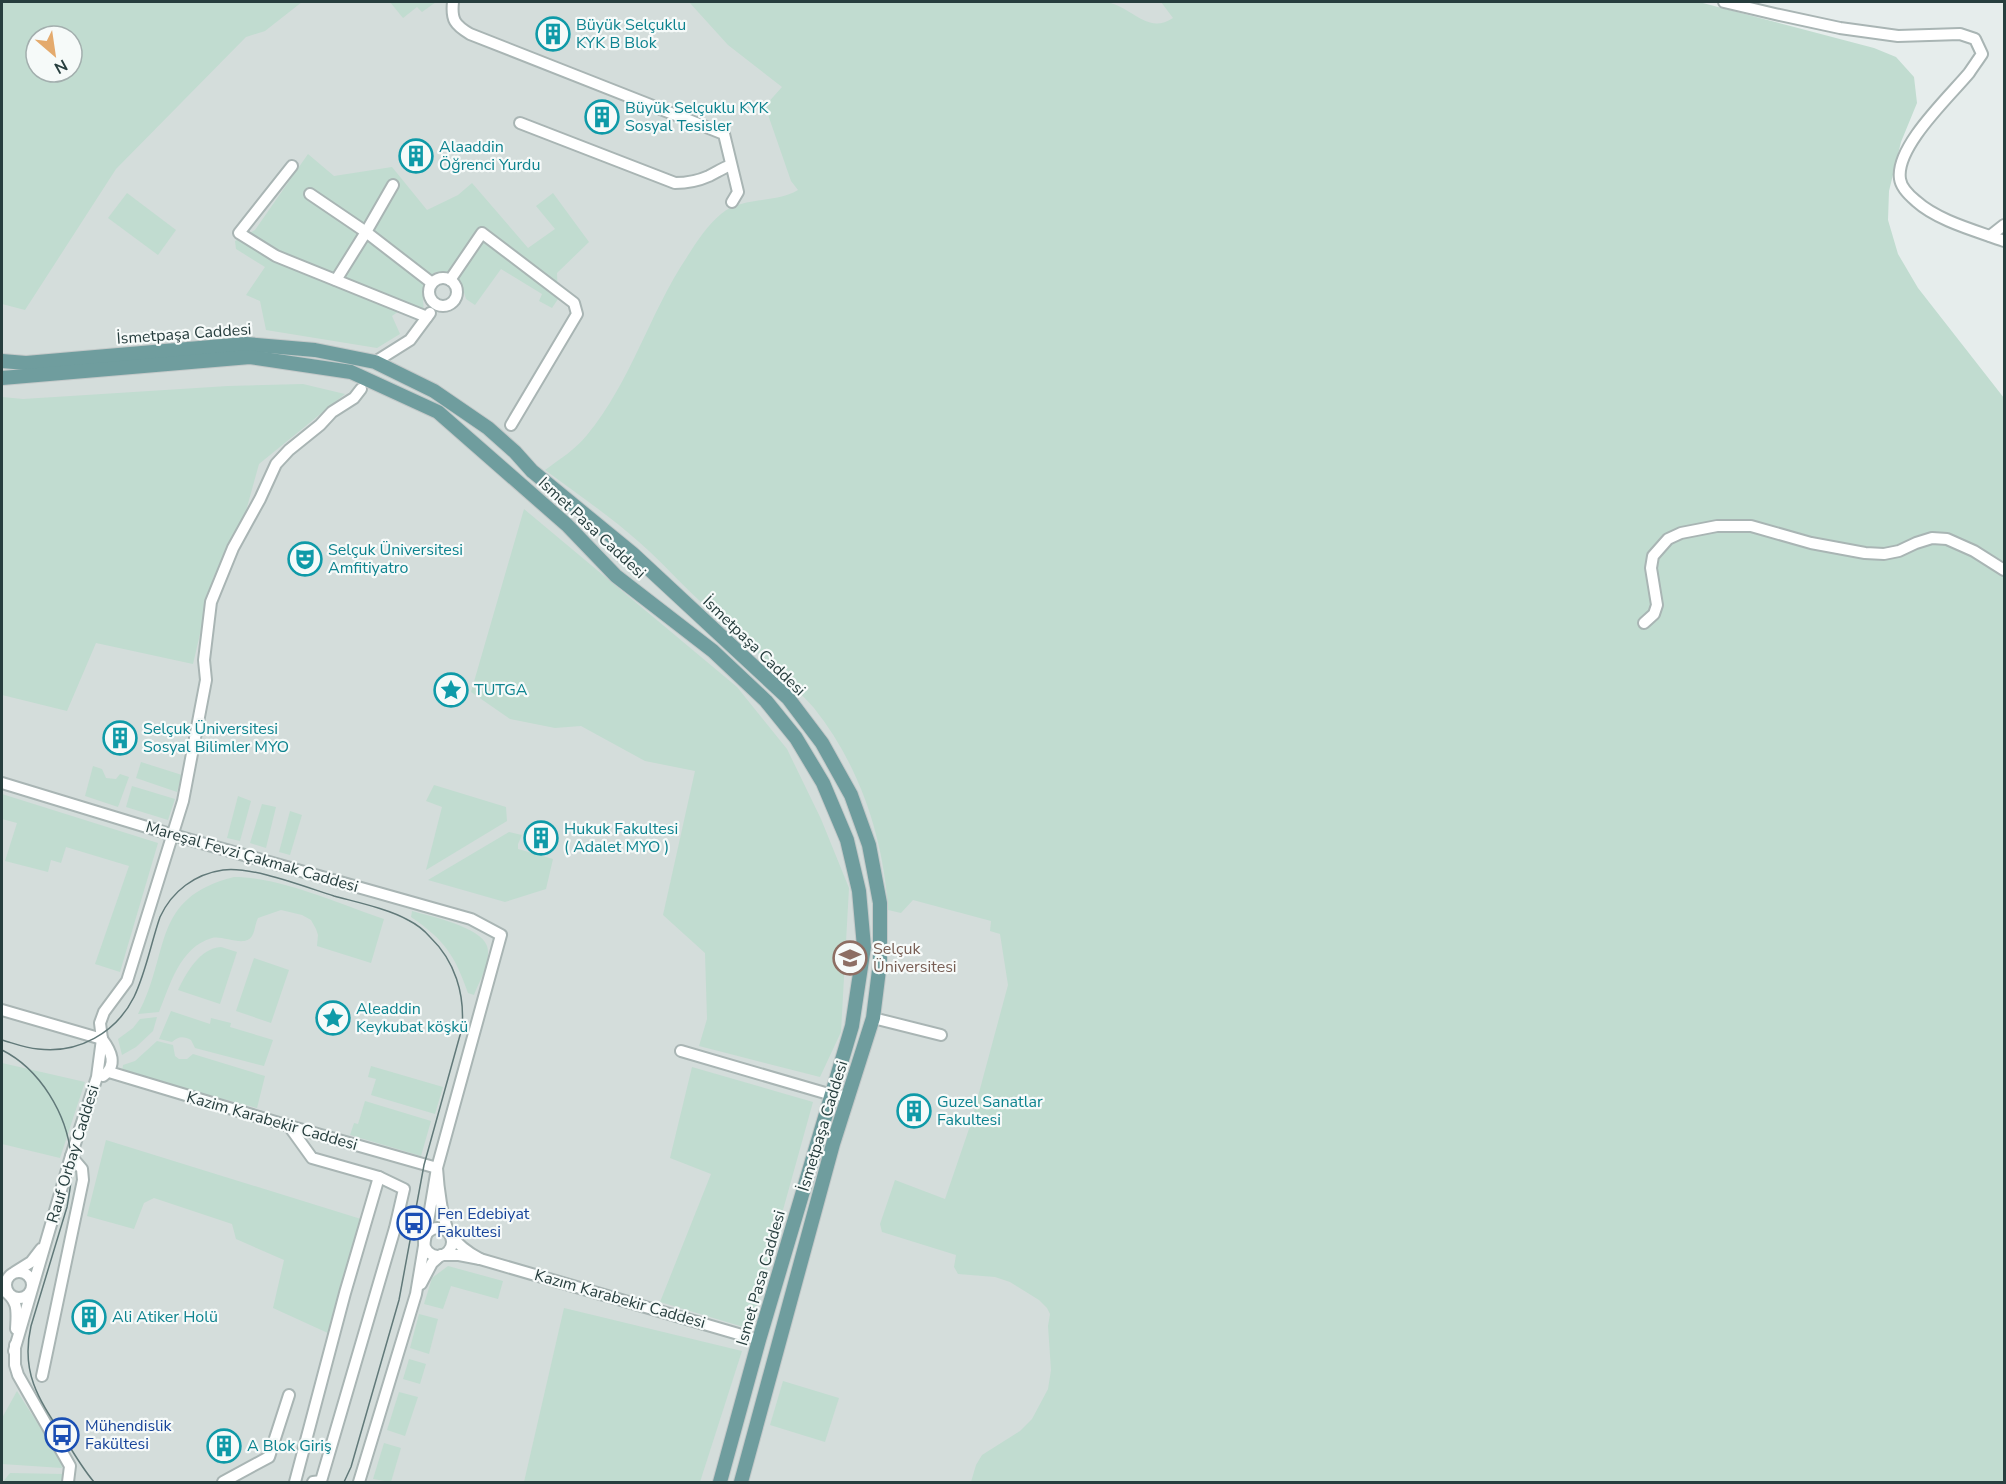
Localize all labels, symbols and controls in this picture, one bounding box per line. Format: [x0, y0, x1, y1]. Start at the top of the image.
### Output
place label: Büyük Selçuklu KYK B Blok [576, 14, 686, 54]
building icon: Büyük Selçuklu KYK B Blok [535, 16, 571, 52]
north arrow [24, 24, 84, 84]
text: N [50, 54, 71, 79]
place label: Büyük Selçuklu KYK Sosyal Tesisler [625, 97, 770, 137]
building icon: Büyük Selçuklu KYK Sosyal Tesisler [584, 99, 620, 135]
place label: Alaaddin Öğrenci Yurdu [439, 136, 540, 176]
building icon: Alaaddin Öğrenci Yurdu [398, 138, 434, 174]
street label: İsmetpaşa Caddesi [116, 318, 252, 350]
street label: Ismet Pasa Caddesi [533, 472, 651, 584]
place label: Selçuk Üniversitesi Amfitiyatro [328, 539, 463, 579]
theatre icon: Selçuk Üniversitesi Amfitiyatro [287, 541, 323, 577]
street label: İsmetpaşa Caddesi [698, 591, 810, 701]
place icon: TUTGA [433, 672, 469, 708]
place label: TUTGA [474, 679, 528, 701]
place label: Selçuk Üniversitesi Sosyal Bilimler MYO [143, 718, 289, 758]
building icon: Selçuk Üniversitesi Sosyal Bilimler MYO [102, 720, 138, 756]
street label: Mareşal Fevzi Çakmak Caddesi [143, 816, 361, 898]
place label: Hukuk Fakultesi ( Adalet MYO ) [564, 818, 678, 858]
building icon: Hukuk Fakultesi ( Adalet MYO ) [523, 820, 559, 856]
place label: Selçuk Üniversitesi [873, 938, 957, 978]
school or university icon: Selçuk Üniversitesi [832, 940, 868, 976]
place label: Aleaddin Keykubat köşkü [356, 998, 468, 1038]
place icon: Aleaddin Keykubat köşkü [315, 1000, 351, 1036]
street label: İsmetpaşa Caddesi [793, 1058, 853, 1194]
street label: Rauf Orbay Caddesi [42, 1082, 104, 1226]
street label: Kazim Karabekir Caddesi [184, 1086, 360, 1156]
place label: Guzel Sanatlar Fakultesi [937, 1091, 1043, 1131]
building icon: Guzel Sanatlar Fakultesi [896, 1093, 932, 1129]
place label: Fen Edebiyat Fakultesi [437, 1203, 530, 1243]
bus stop icon: Fen Edebiyat Fakultesi [396, 1205, 432, 1241]
street label: Ismet Pasa Caddesi [731, 1208, 791, 1348]
street label: Kazım Karabekir Caddesi [532, 1264, 708, 1334]
building icon: Ali Atiker Holü [71, 1299, 107, 1335]
place label: Ali Atiker Holü [112, 1306, 218, 1328]
place label: Mühendislik Fakültesi [85, 1415, 173, 1455]
bus stop icon: Mühendislik Fakültesi [44, 1417, 80, 1453]
building icon: A Blok Giriş [206, 1428, 242, 1464]
place label: A Blok Giriş [247, 1435, 332, 1457]

